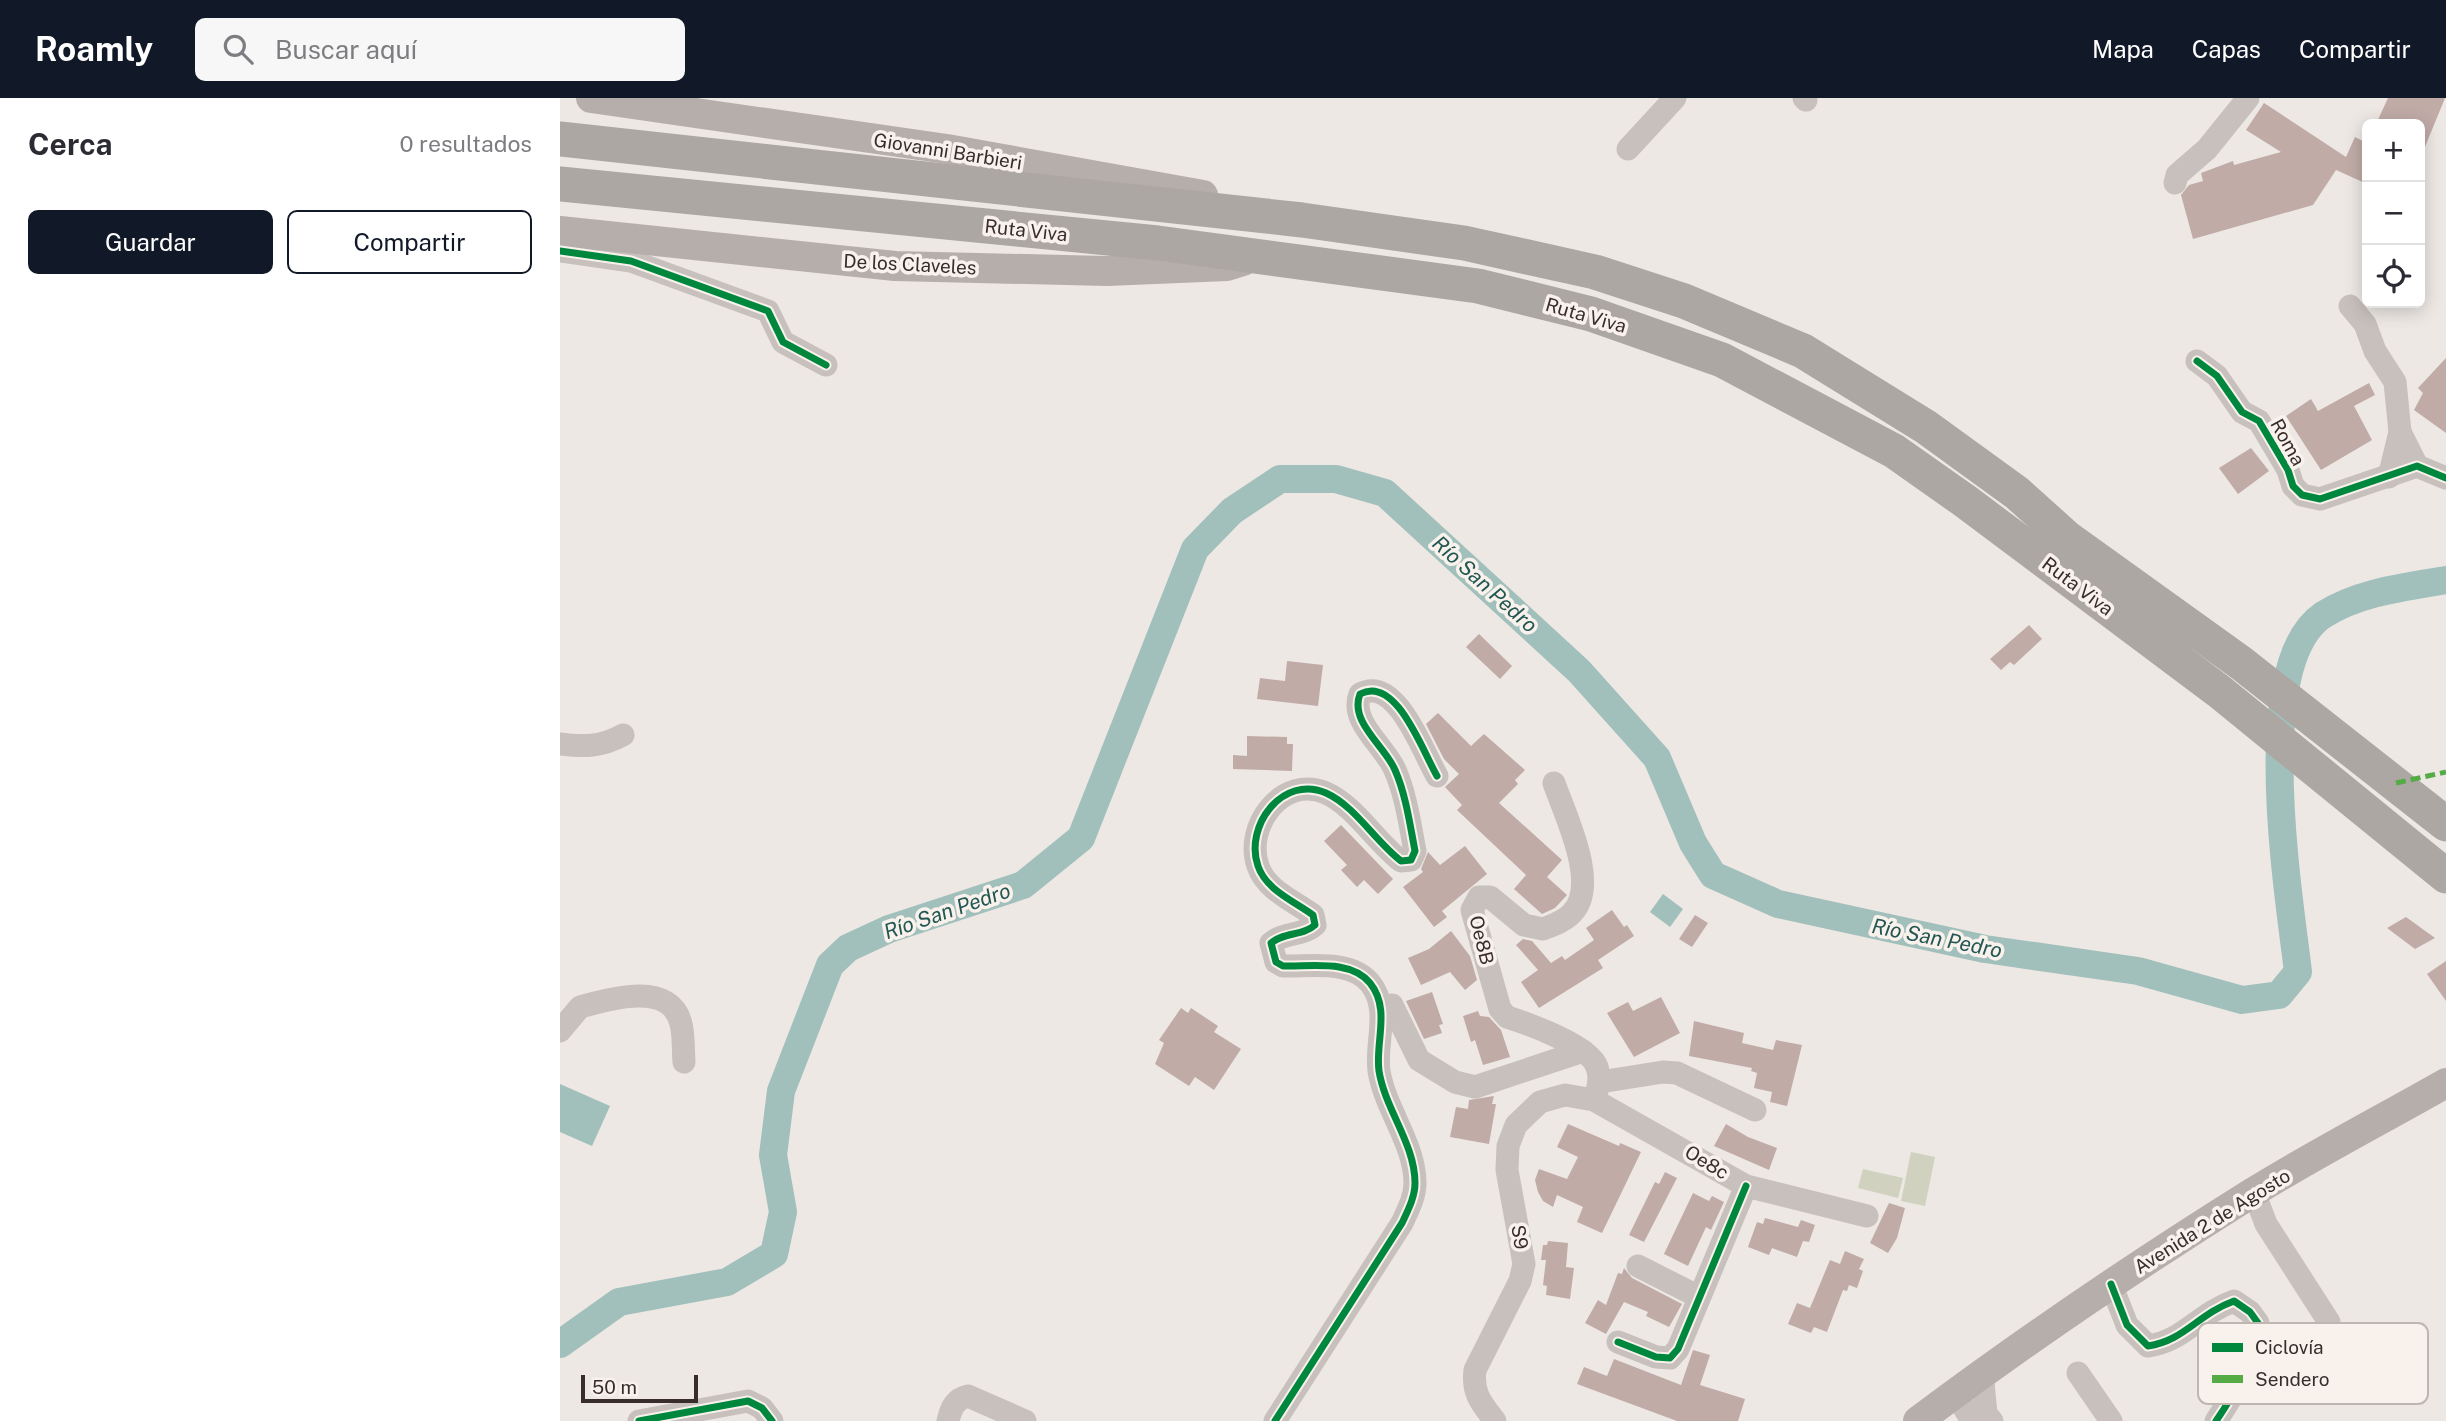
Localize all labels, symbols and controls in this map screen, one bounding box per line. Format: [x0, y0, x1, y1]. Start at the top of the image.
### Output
search box [195, 18, 685, 81]
text: Roamly [35, 30, 153, 68]
icon: search [219, 30, 257, 68]
text: Buscar aquí [275, 34, 417, 65]
text: Mapa [2092, 35, 2154, 63]
text: Capas [2192, 35, 2261, 63]
text: Compartir [2299, 35, 2411, 63]
map controls [2362, 119, 2425, 308]
button: + [2362, 119, 2425, 182]
text: Cerca [28, 126, 113, 162]
street label: Giovanni Barbieri [872, 128, 1024, 174]
text: 0 resultados [399, 130, 532, 157]
button: − [2362, 182, 2425, 245]
button: Guardar [28, 210, 273, 274]
button: Compartir [287, 210, 532, 274]
street label: Ruta Viva [984, 215, 1068, 245]
button: locate [2362, 245, 2425, 308]
street label: De los Claveles [843, 250, 977, 278]
street label: Ruta Viva [1543, 293, 1629, 337]
street label: Roma [2266, 415, 2310, 469]
water label: Río San Pedro [1427, 530, 1543, 638]
street label: Ruta Viva [2038, 552, 2118, 620]
water label: Río San Pedro [880, 878, 1014, 944]
street label: Oe8B [1465, 913, 1499, 967]
water label: Río San Pedro [1870, 913, 2004, 963]
street label: Oe8c [1681, 1140, 1733, 1184]
street label: Avenida 2 de Agosto [2130, 1164, 2294, 1278]
street label: S9 [1507, 1223, 1533, 1251]
legend [2198, 1323, 2428, 1404]
text: Ciclovía [2255, 1336, 2324, 1358]
text: Sendero [2255, 1368, 2330, 1390]
scale bar [581, 1372, 698, 1404]
text: 50 m [592, 1376, 637, 1398]

